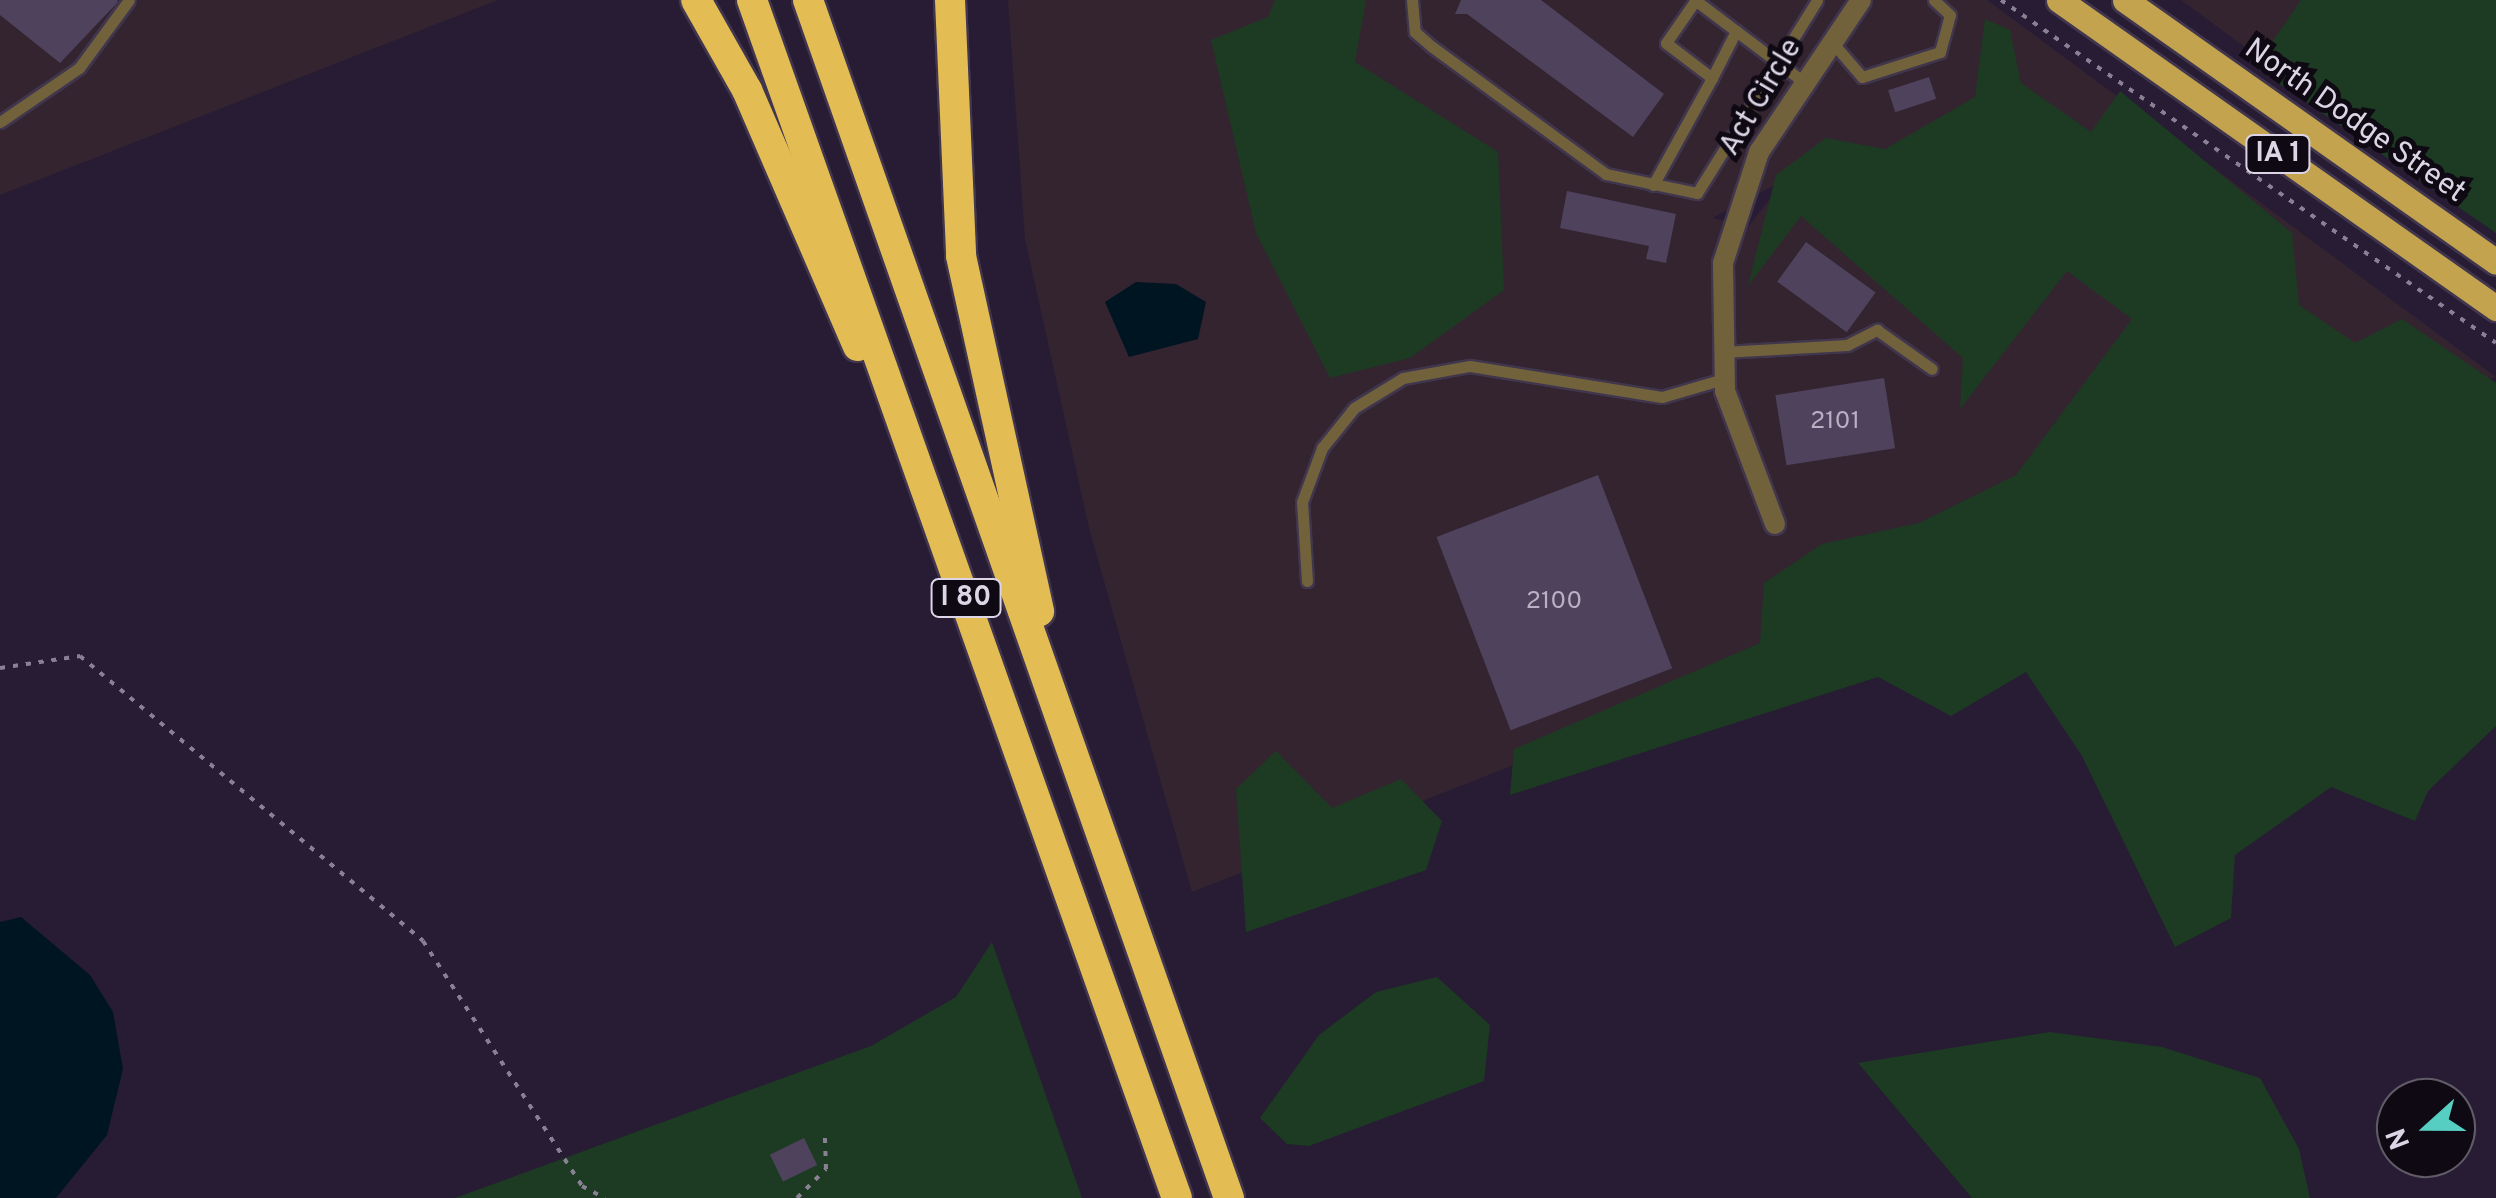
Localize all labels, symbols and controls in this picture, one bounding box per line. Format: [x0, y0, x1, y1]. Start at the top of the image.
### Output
street label: North Dodge Street [2237, 32, 2471, 212]
street label: Act Circle [1713, 33, 1811, 163]
road number: IA 1 [2243, 131, 2313, 177]
house number: 2101 [1810, 407, 1860, 437]
road number: I 80 [928, 575, 1004, 621]
house number: 2100 [1526, 587, 1582, 617]
north arrow [2376, 1078, 2476, 1178]
text: N [2379, 1122, 2420, 1154]

